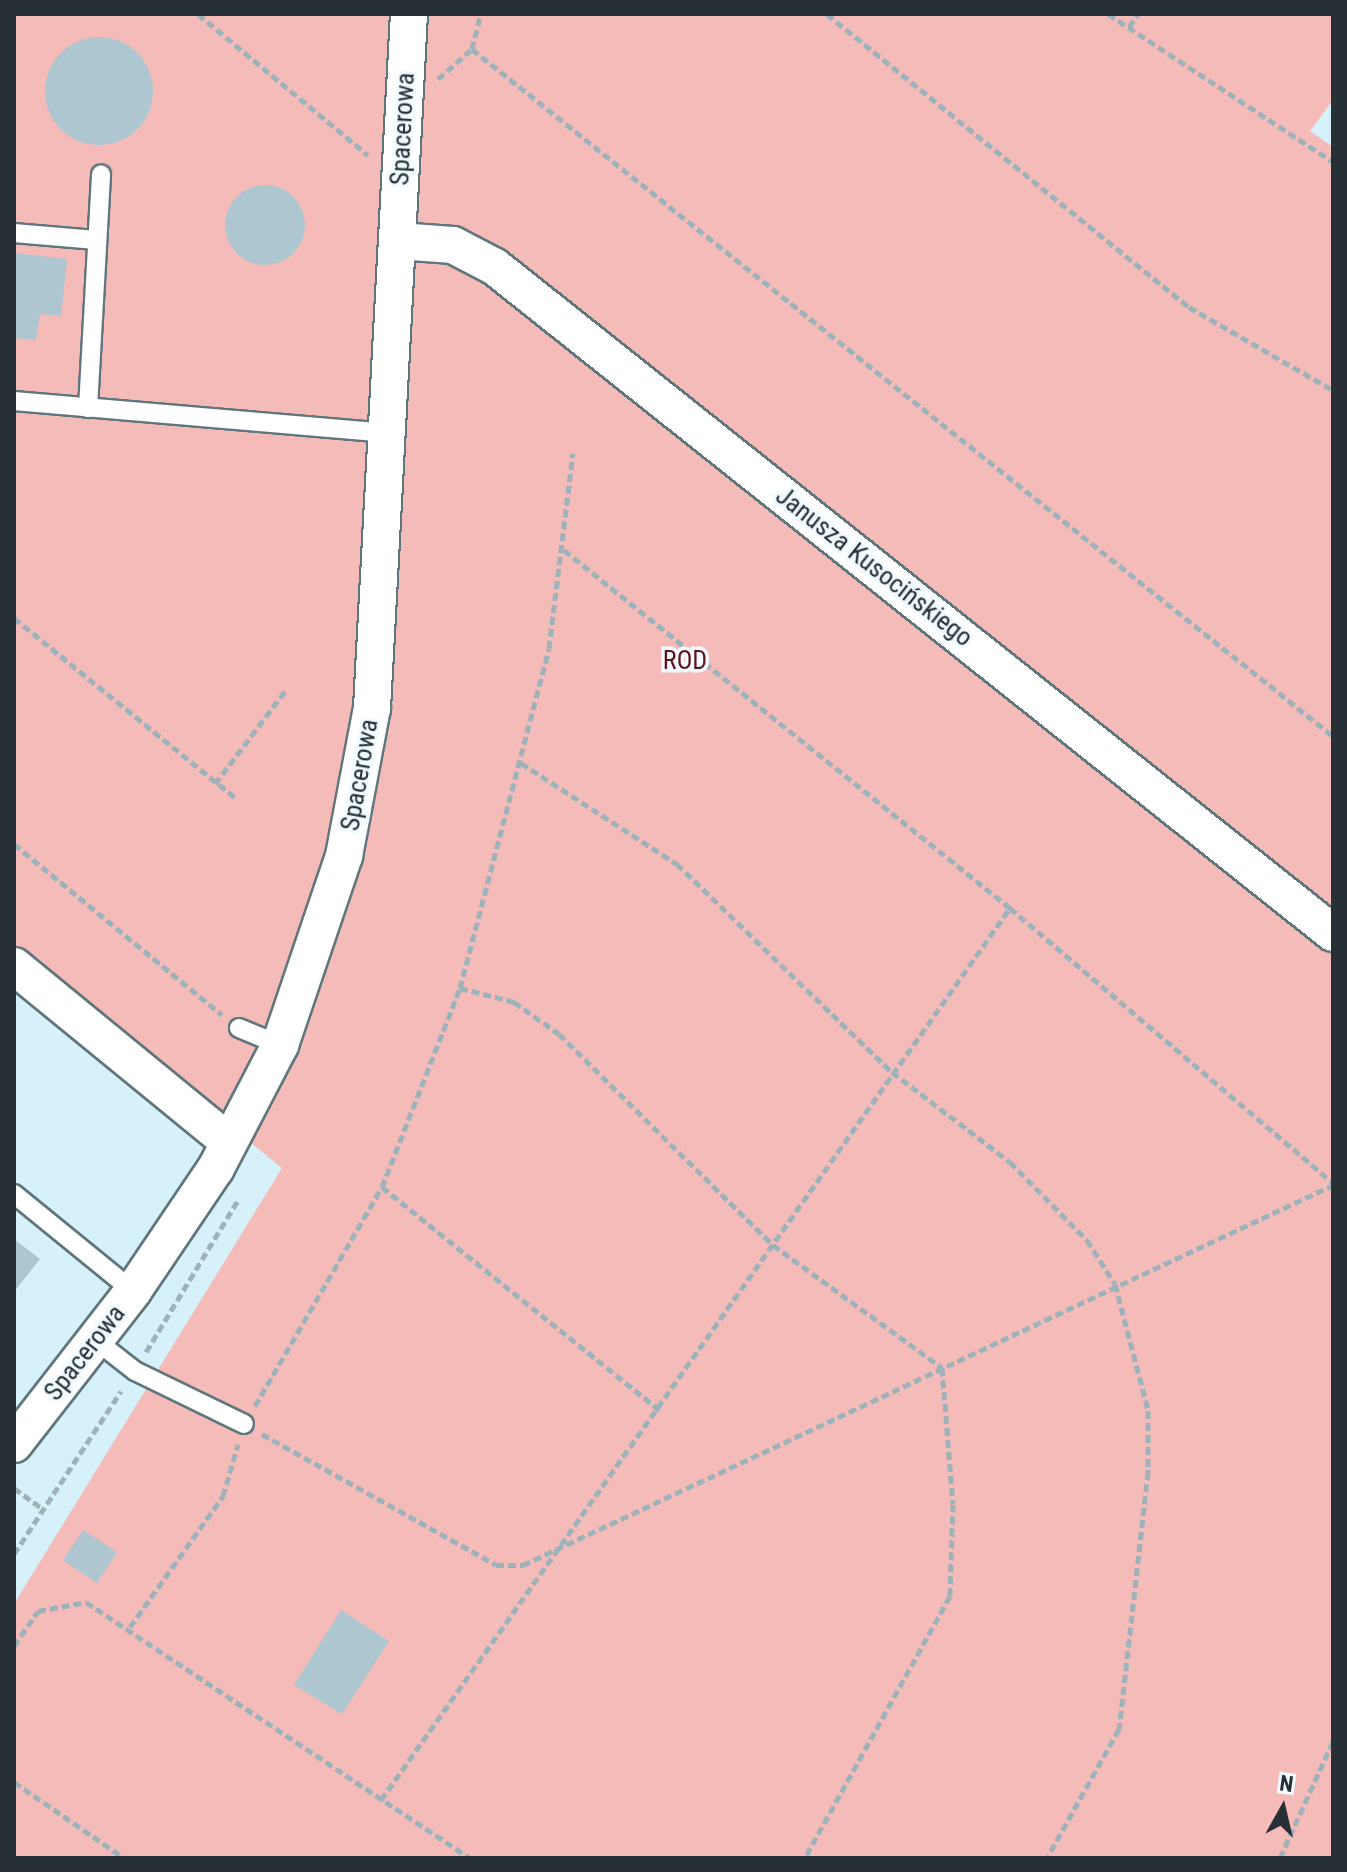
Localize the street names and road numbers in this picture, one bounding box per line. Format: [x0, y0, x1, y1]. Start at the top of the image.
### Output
street label: Spacerowa [384, 72, 422, 186]
street label: Janusza Kusocińskiego [769, 480, 979, 654]
street label: Spacerowa [335, 717, 385, 833]
street label: Spacerowa [38, 1299, 132, 1407]

